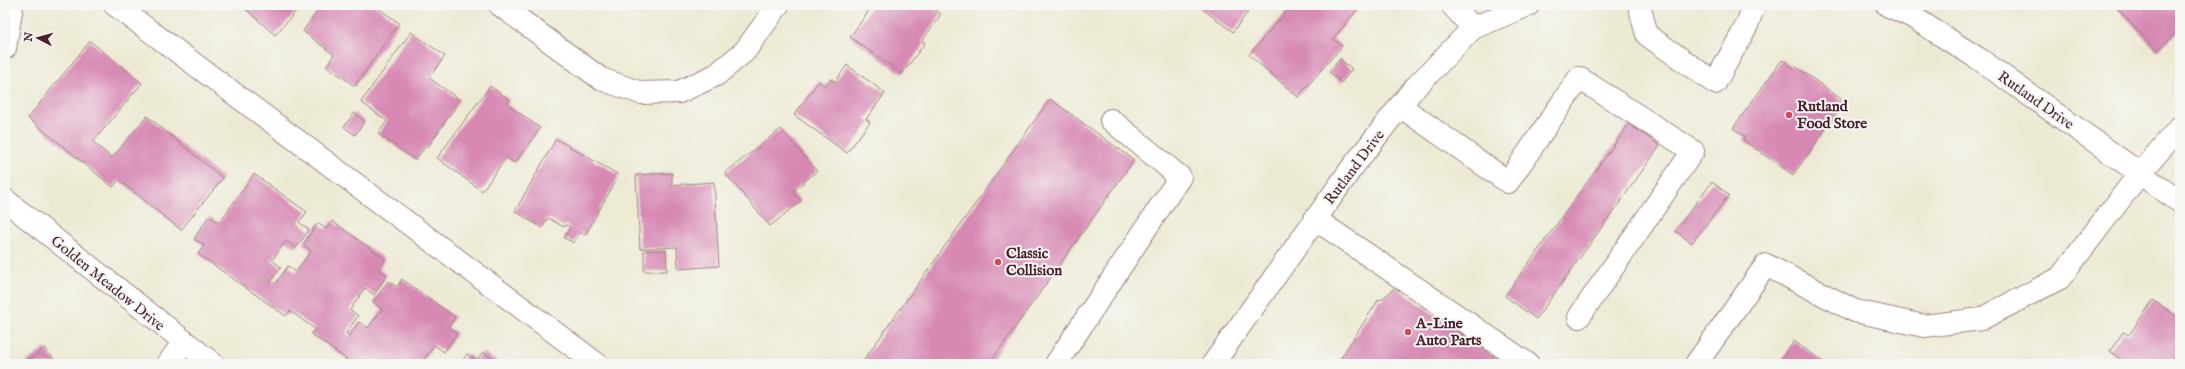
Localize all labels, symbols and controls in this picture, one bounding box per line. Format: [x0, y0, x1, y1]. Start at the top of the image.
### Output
north arrow [18, 18, 58, 58]
text: N [21, 31, 37, 44]
street label: Rutland Drive [1994, 67, 2078, 134]
place label: Rutland Food Store [1797, 97, 1867, 133]
marker: Rutland Food Store [1784, 110, 1794, 120]
street label: Rutland Drive [1320, 126, 1389, 209]
street label: Golden Meadow Drive [47, 231, 169, 335]
place label: Classic Collision [1006, 244, 1062, 280]
marker: Classic Collision [993, 257, 1003, 267]
place label: A-Line Auto Parts [1415, 314, 1482, 350]
marker: A-Line Auto Parts [1403, 327, 1413, 337]

